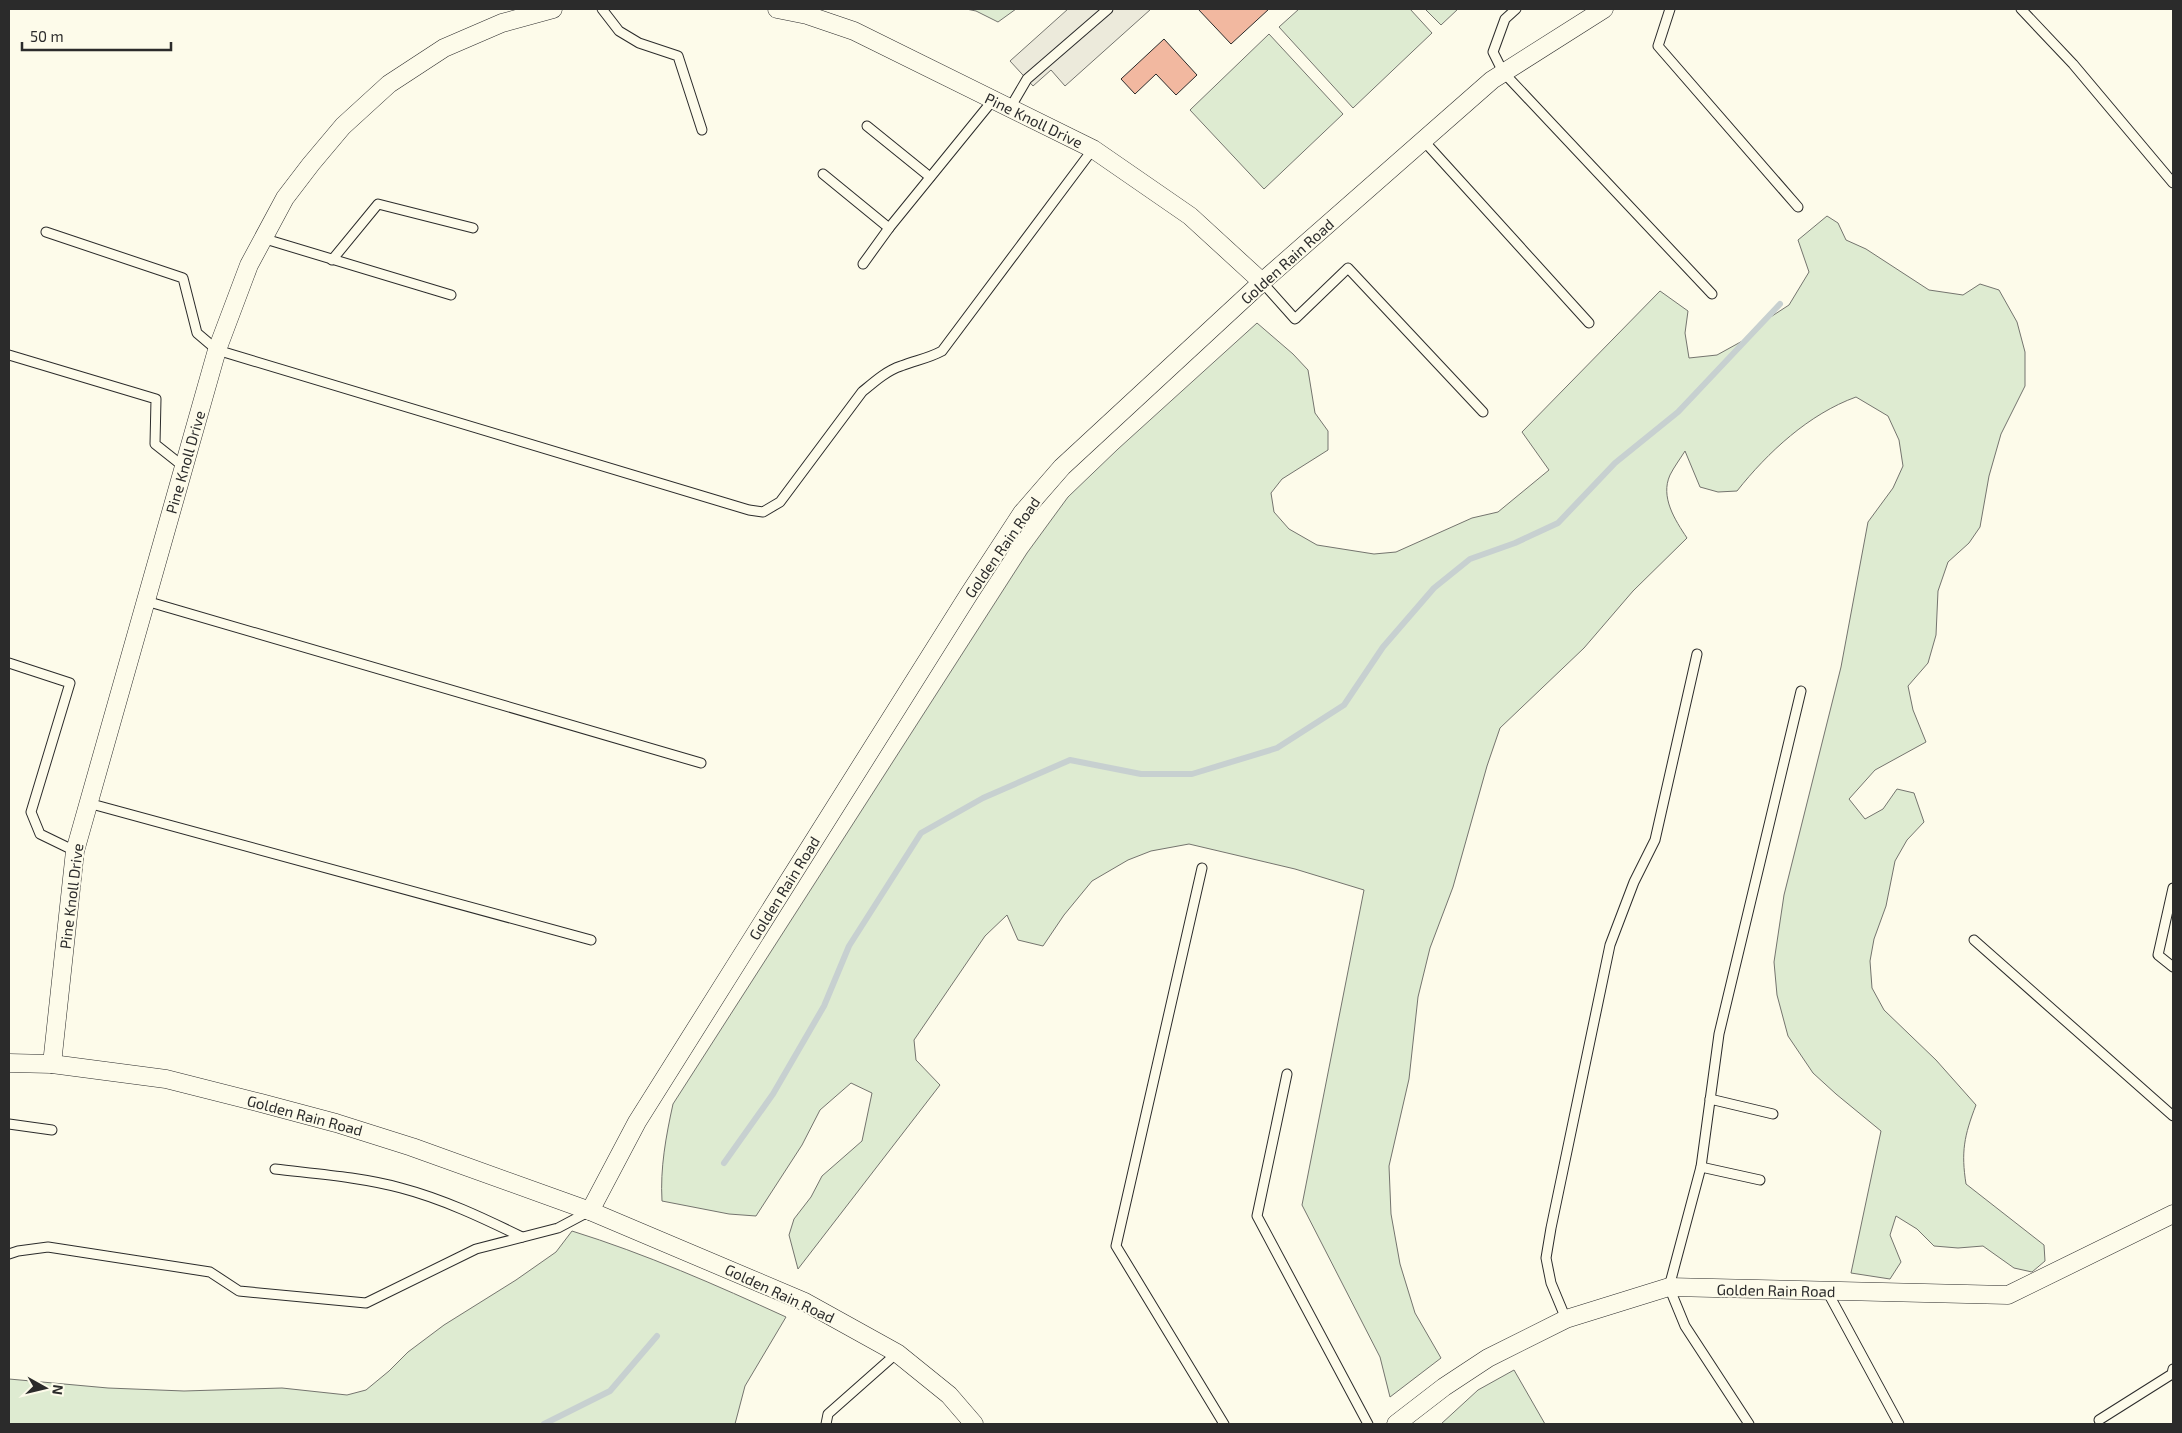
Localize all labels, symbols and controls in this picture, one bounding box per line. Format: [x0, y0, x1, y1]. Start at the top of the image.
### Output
scale bar [22, 20, 171, 52]
text: 50 m [30, 27, 64, 45]
street label: Pine Knoll Drive [982, 89, 1086, 151]
street label: Golden Rain Road [1237, 215, 1337, 307]
street label: Pine Knoll Drive [162, 408, 208, 516]
street label: Golden Rain Road [961, 493, 1043, 601]
street label: Golden Rain Road [745, 833, 823, 943]
street label: Pine Knoll Drive [56, 842, 86, 950]
street label: Golden Rain Road [245, 1091, 365, 1139]
street label: Golden Rain Road [722, 1260, 838, 1326]
street label: Golden Rain Road [1716, 1280, 1836, 1300]
north arrow [20, 1363, 70, 1413]
text: N [49, 1384, 67, 1396]

